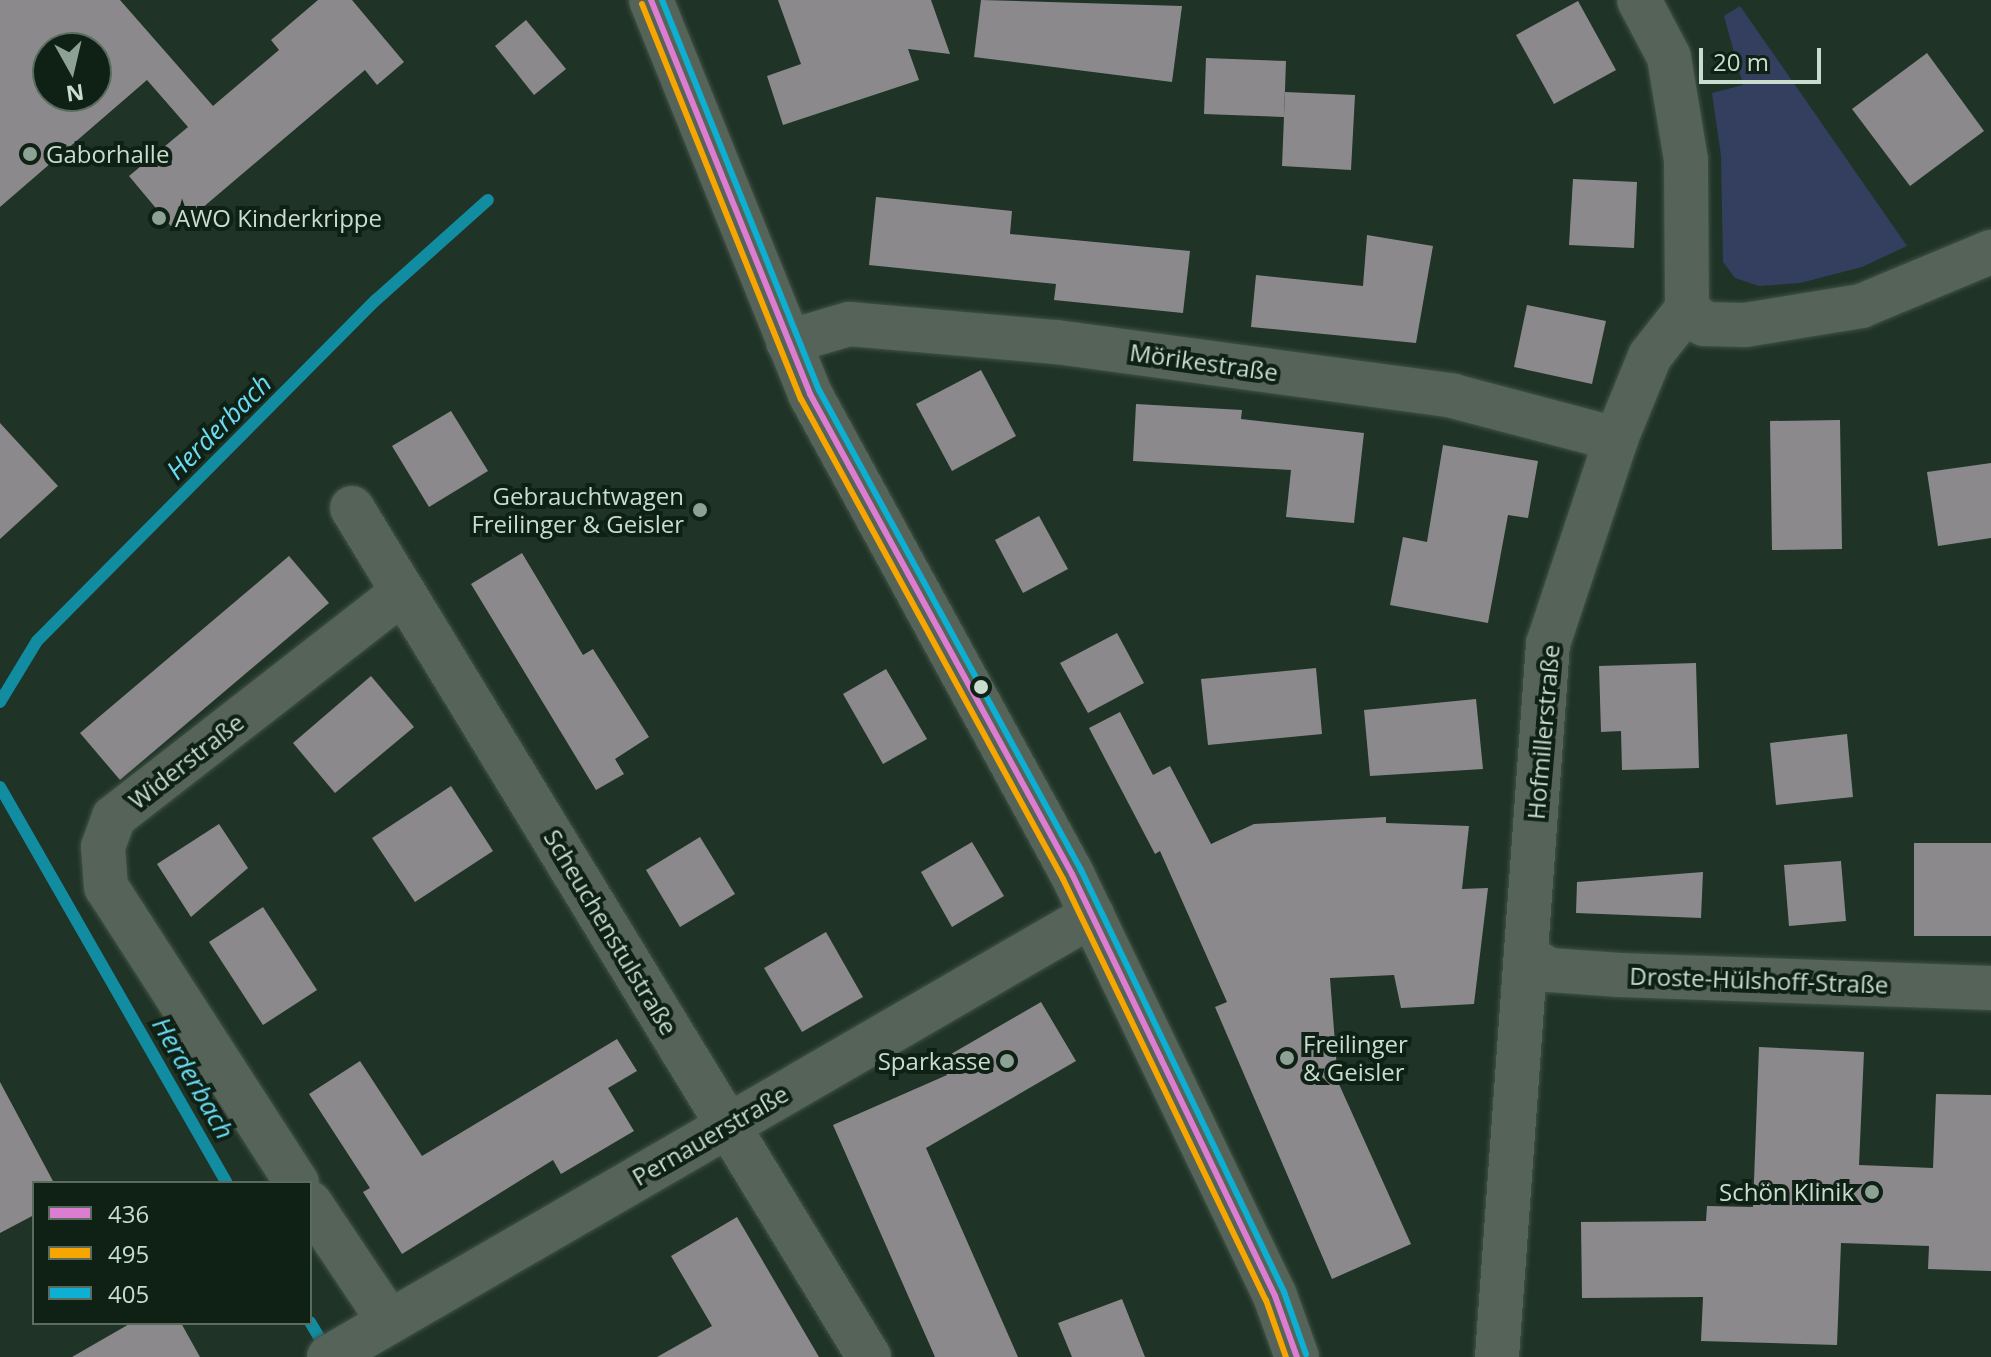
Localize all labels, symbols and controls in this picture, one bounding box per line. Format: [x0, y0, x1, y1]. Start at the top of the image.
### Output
north arrow [32, 32, 112, 112]
scale bar [1703, 32, 1825, 82]
text: 20 m [1713, 45, 1769, 78]
text: N [64, 78, 86, 110]
place label: Gaborhalle [46, 140, 169, 168]
marker: Gaborhalle [21, 145, 39, 163]
place label: AWO Kinderkrippe [175, 204, 382, 232]
marker: AWO Kinderkrippe [150, 209, 168, 227]
street label: Mörikestraße [1128, 337, 1280, 387]
water label: Herderbach [160, 368, 278, 486]
place label: Gebrauchtwagen Freilinger & Geisler [471, 482, 684, 538]
marker: Gebrauchtwagen Freilinger & Geisler [691, 501, 709, 519]
street label: Hofmillerstraße [1521, 643, 1565, 821]
unlabelled marker [973, 679, 989, 695]
street label: Widerstraße [123, 707, 249, 815]
street label: Scheuchenstulstraße [538, 824, 684, 1040]
street label: Droste-Hülshoff-Straße [1629, 961, 1889, 999]
water label: Herderbach [146, 1011, 240, 1145]
place label: Freilinger & Geisler [1303, 1030, 1408, 1086]
place label: Sparkasse [878, 1047, 991, 1075]
marker: Freilinger & Geisler [1278, 1049, 1296, 1067]
marker: Sparkasse [998, 1052, 1016, 1070]
street label: Pernauerstraße [627, 1079, 793, 1191]
place label: Schön Klinik [1719, 1178, 1854, 1206]
legend [32, 1181, 312, 1325]
marker: Schön Klinik [1861, 1181, 1883, 1203]
text: 436 [108, 1197, 149, 1230]
text: 495 [108, 1237, 149, 1270]
text: 405 [108, 1277, 149, 1310]

